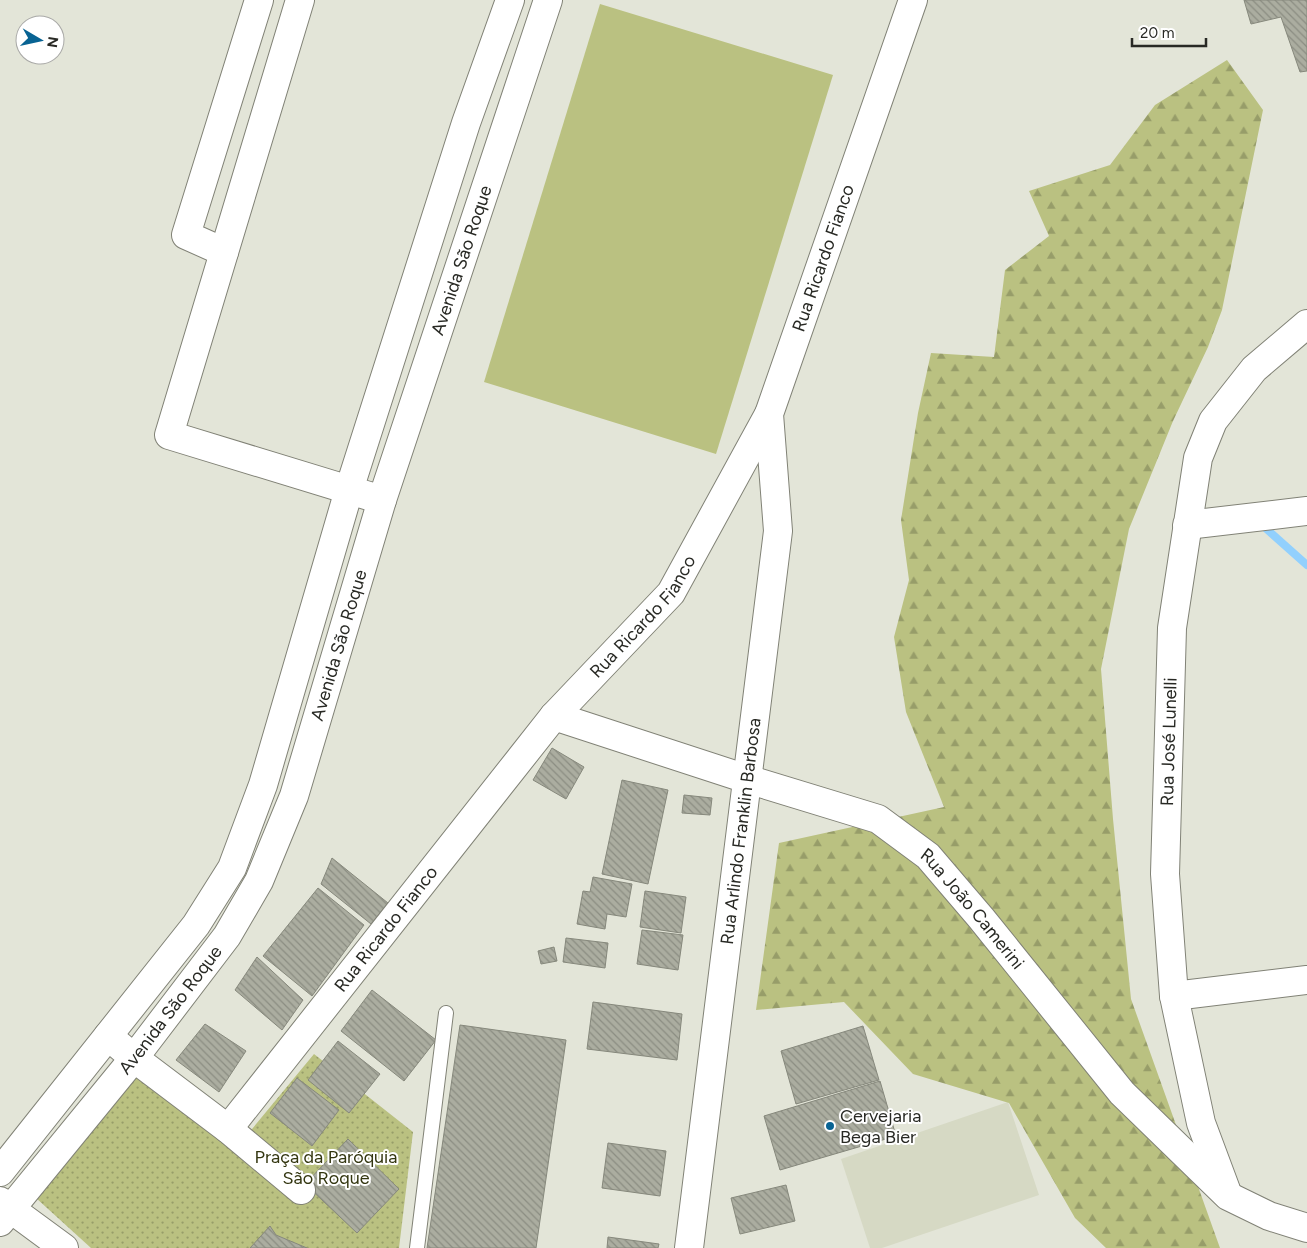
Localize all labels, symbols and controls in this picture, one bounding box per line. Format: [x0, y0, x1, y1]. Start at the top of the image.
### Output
north arrow [15, 15, 65, 65]
scale bar [1132, 15, 1206, 47]
text: 20 m [1140, 24, 1174, 42]
text: N [43, 35, 62, 49]
street label: Avenida São Roque [426, 182, 497, 338]
street label: Rua Ricardo Fianco [788, 182, 859, 335]
street label: Rua Ricardo Fianco [585, 552, 700, 683]
street label: Avenida São Roque [306, 567, 372, 723]
street label: Rua José Lunelli [1156, 677, 1182, 806]
street label: Rua Arlindo Franklin Barbosa [716, 717, 766, 946]
street label: Rua João Camerini [916, 843, 1029, 974]
street label: Rua Ricardo Fianco [330, 861, 442, 996]
street label: Avenida São Roque [114, 941, 227, 1079]
place label: Cervejaria Bega Bier [840, 1105, 921, 1148]
marker: Cervejaria Bega Bier [824, 1120, 836, 1132]
park label: Praça da Paróquia São Roque [255, 1146, 397, 1189]

